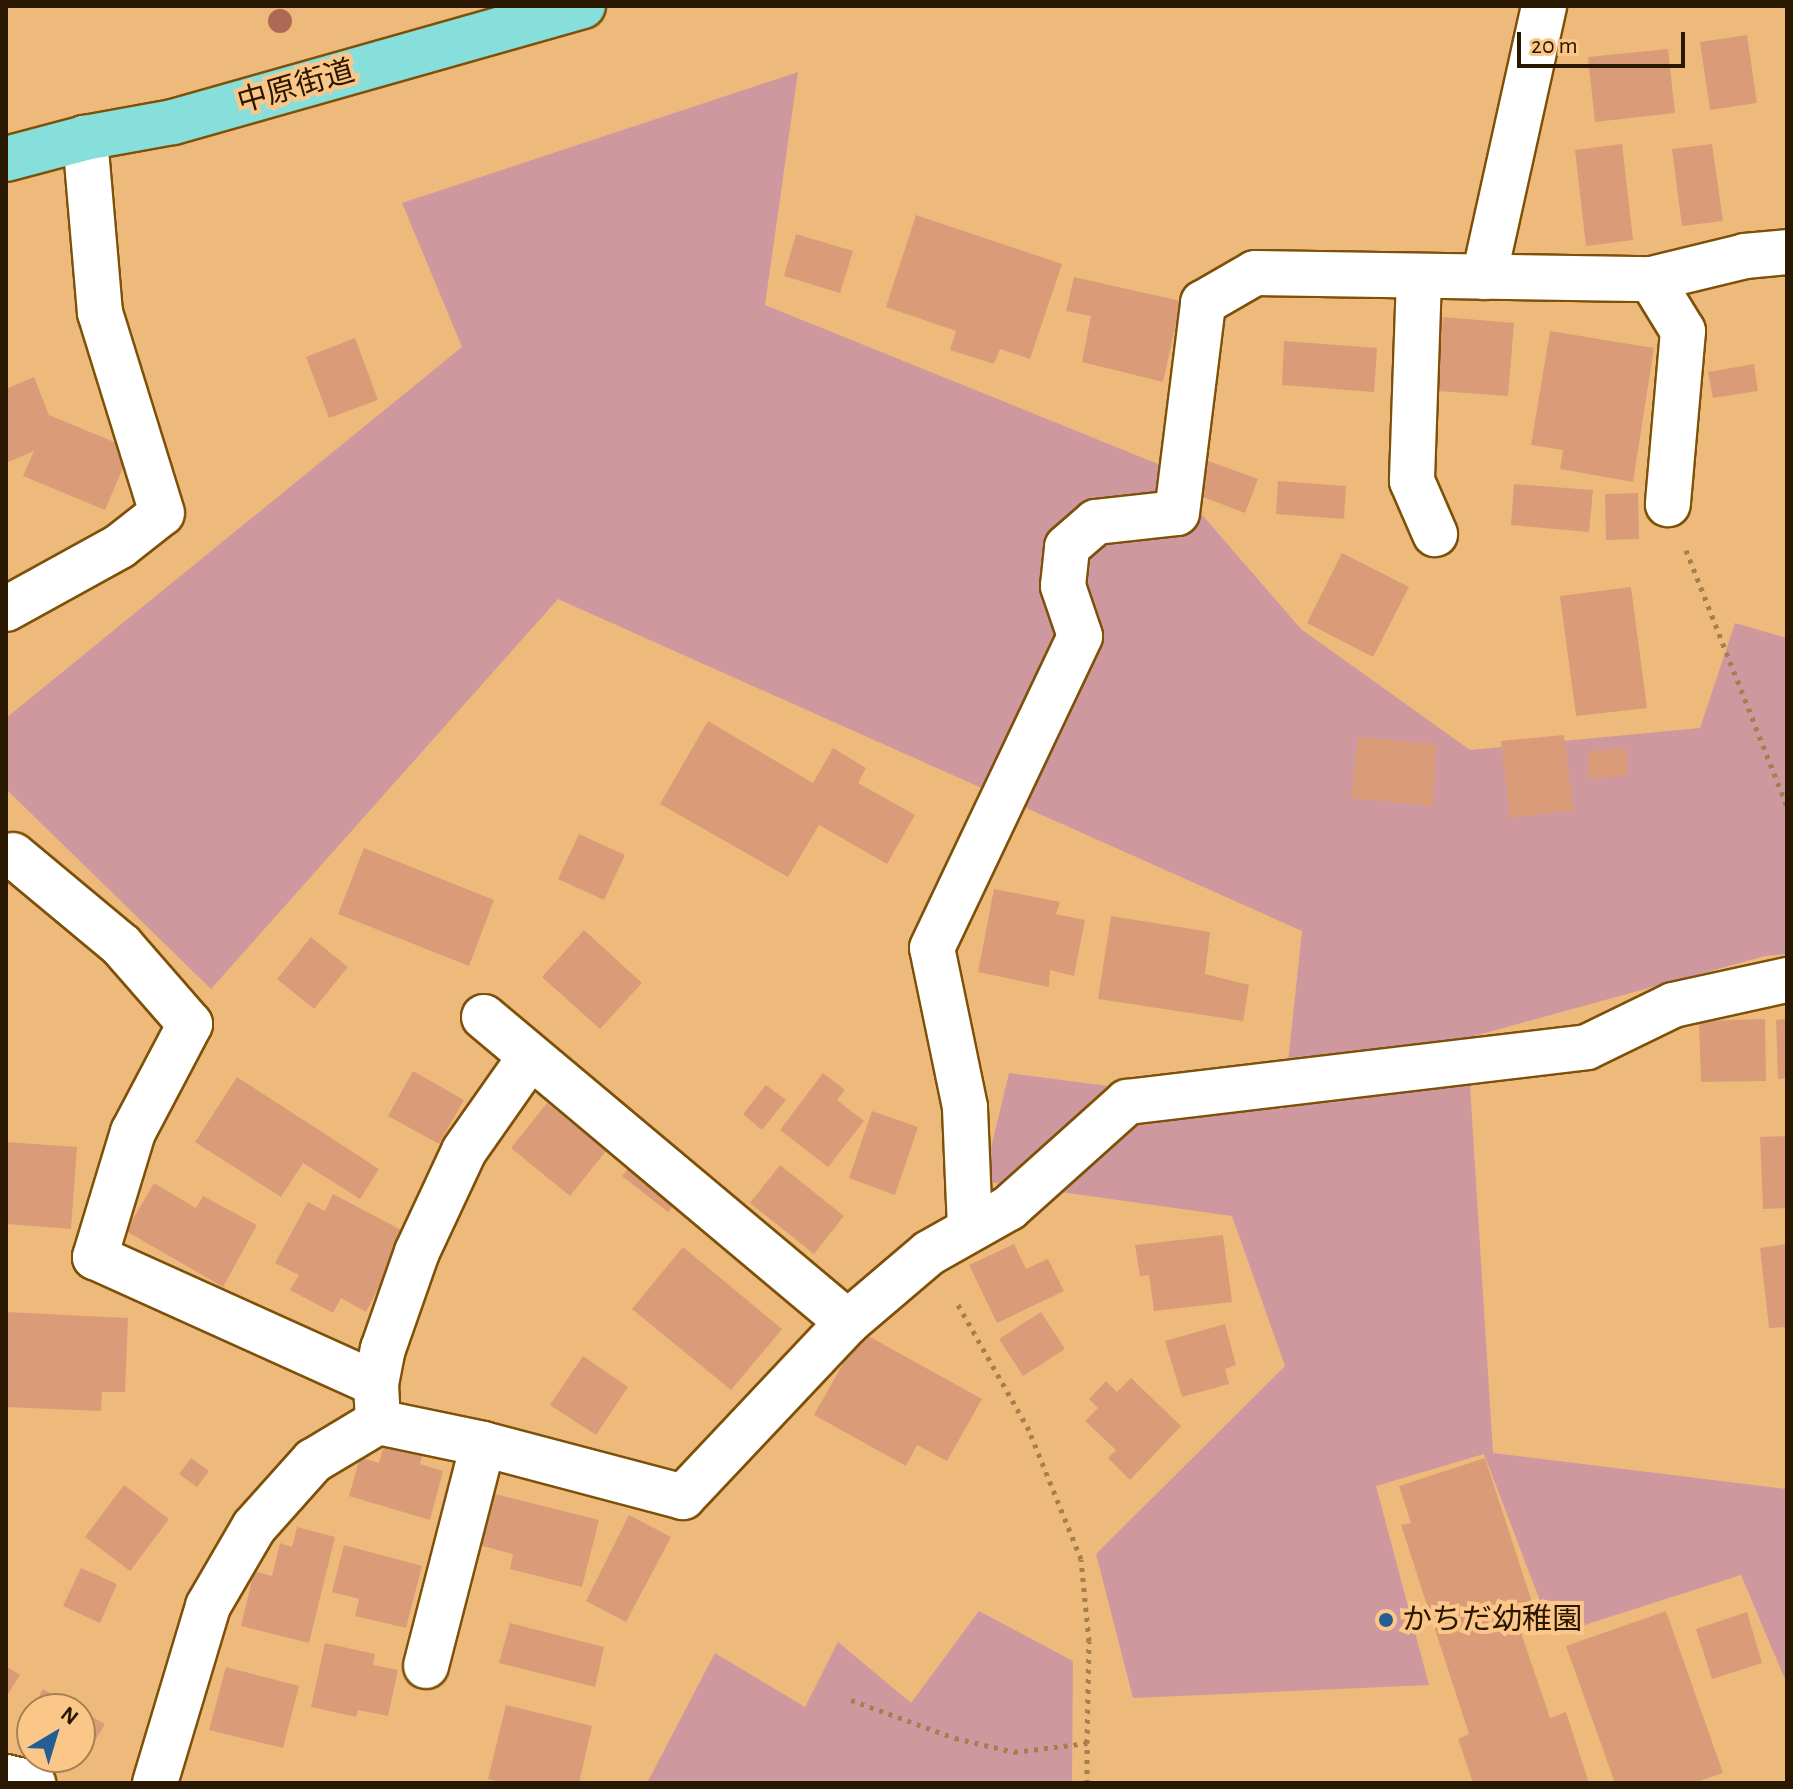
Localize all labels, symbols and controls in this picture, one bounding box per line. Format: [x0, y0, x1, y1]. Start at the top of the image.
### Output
scale bar [1521, 16, 1689, 66]
text: 20 m [1531, 34, 1578, 58]
street label: 中原街道 [233, 53, 359, 121]
place label: かちだ幼稚園 [1402, 1602, 1582, 1638]
marker: かちだ幼稚園 [1377, 1611, 1395, 1629]
north arrow [16, 1693, 96, 1773]
text: N [57, 1702, 82, 1729]

